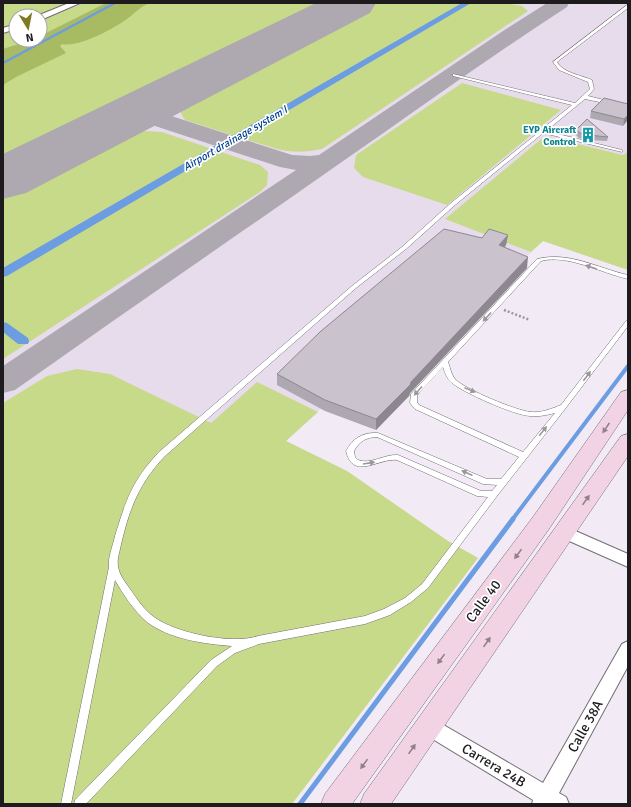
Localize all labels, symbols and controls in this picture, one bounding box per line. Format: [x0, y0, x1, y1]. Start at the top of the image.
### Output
north arrow [8, 8, 48, 48]
text: N [25, 30, 35, 44]
water label: Airport drainage system I [181, 102, 291, 174]
place label: EYP Aircraft Control [523, 124, 576, 148]
building icon: EYP Aircraft Control [579, 126, 597, 144]
one-way arrow [584, 264, 596, 270]
one-way arrow [483, 311, 492, 322]
one-way arrow [582, 371, 591, 382]
one-way arrow [413, 385, 422, 396]
one-way arrow [464, 387, 476, 393]
one-way arrow [602, 423, 610, 433]
one-way arrow [539, 426, 548, 437]
one-way arrow [362, 460, 375, 466]
one-way arrow [461, 470, 472, 476]
one-way arrow [582, 495, 590, 505]
one-way arrow [514, 549, 522, 560]
street label: Calle 40 [462, 577, 505, 626]
one-way arrow [483, 637, 491, 648]
one-way arrow [437, 654, 445, 664]
street label: Calle 38A [564, 697, 607, 755]
street label: Carrera 24B [459, 740, 529, 791]
one-way arrow [408, 744, 416, 754]
one-way arrow [360, 758, 368, 769]

